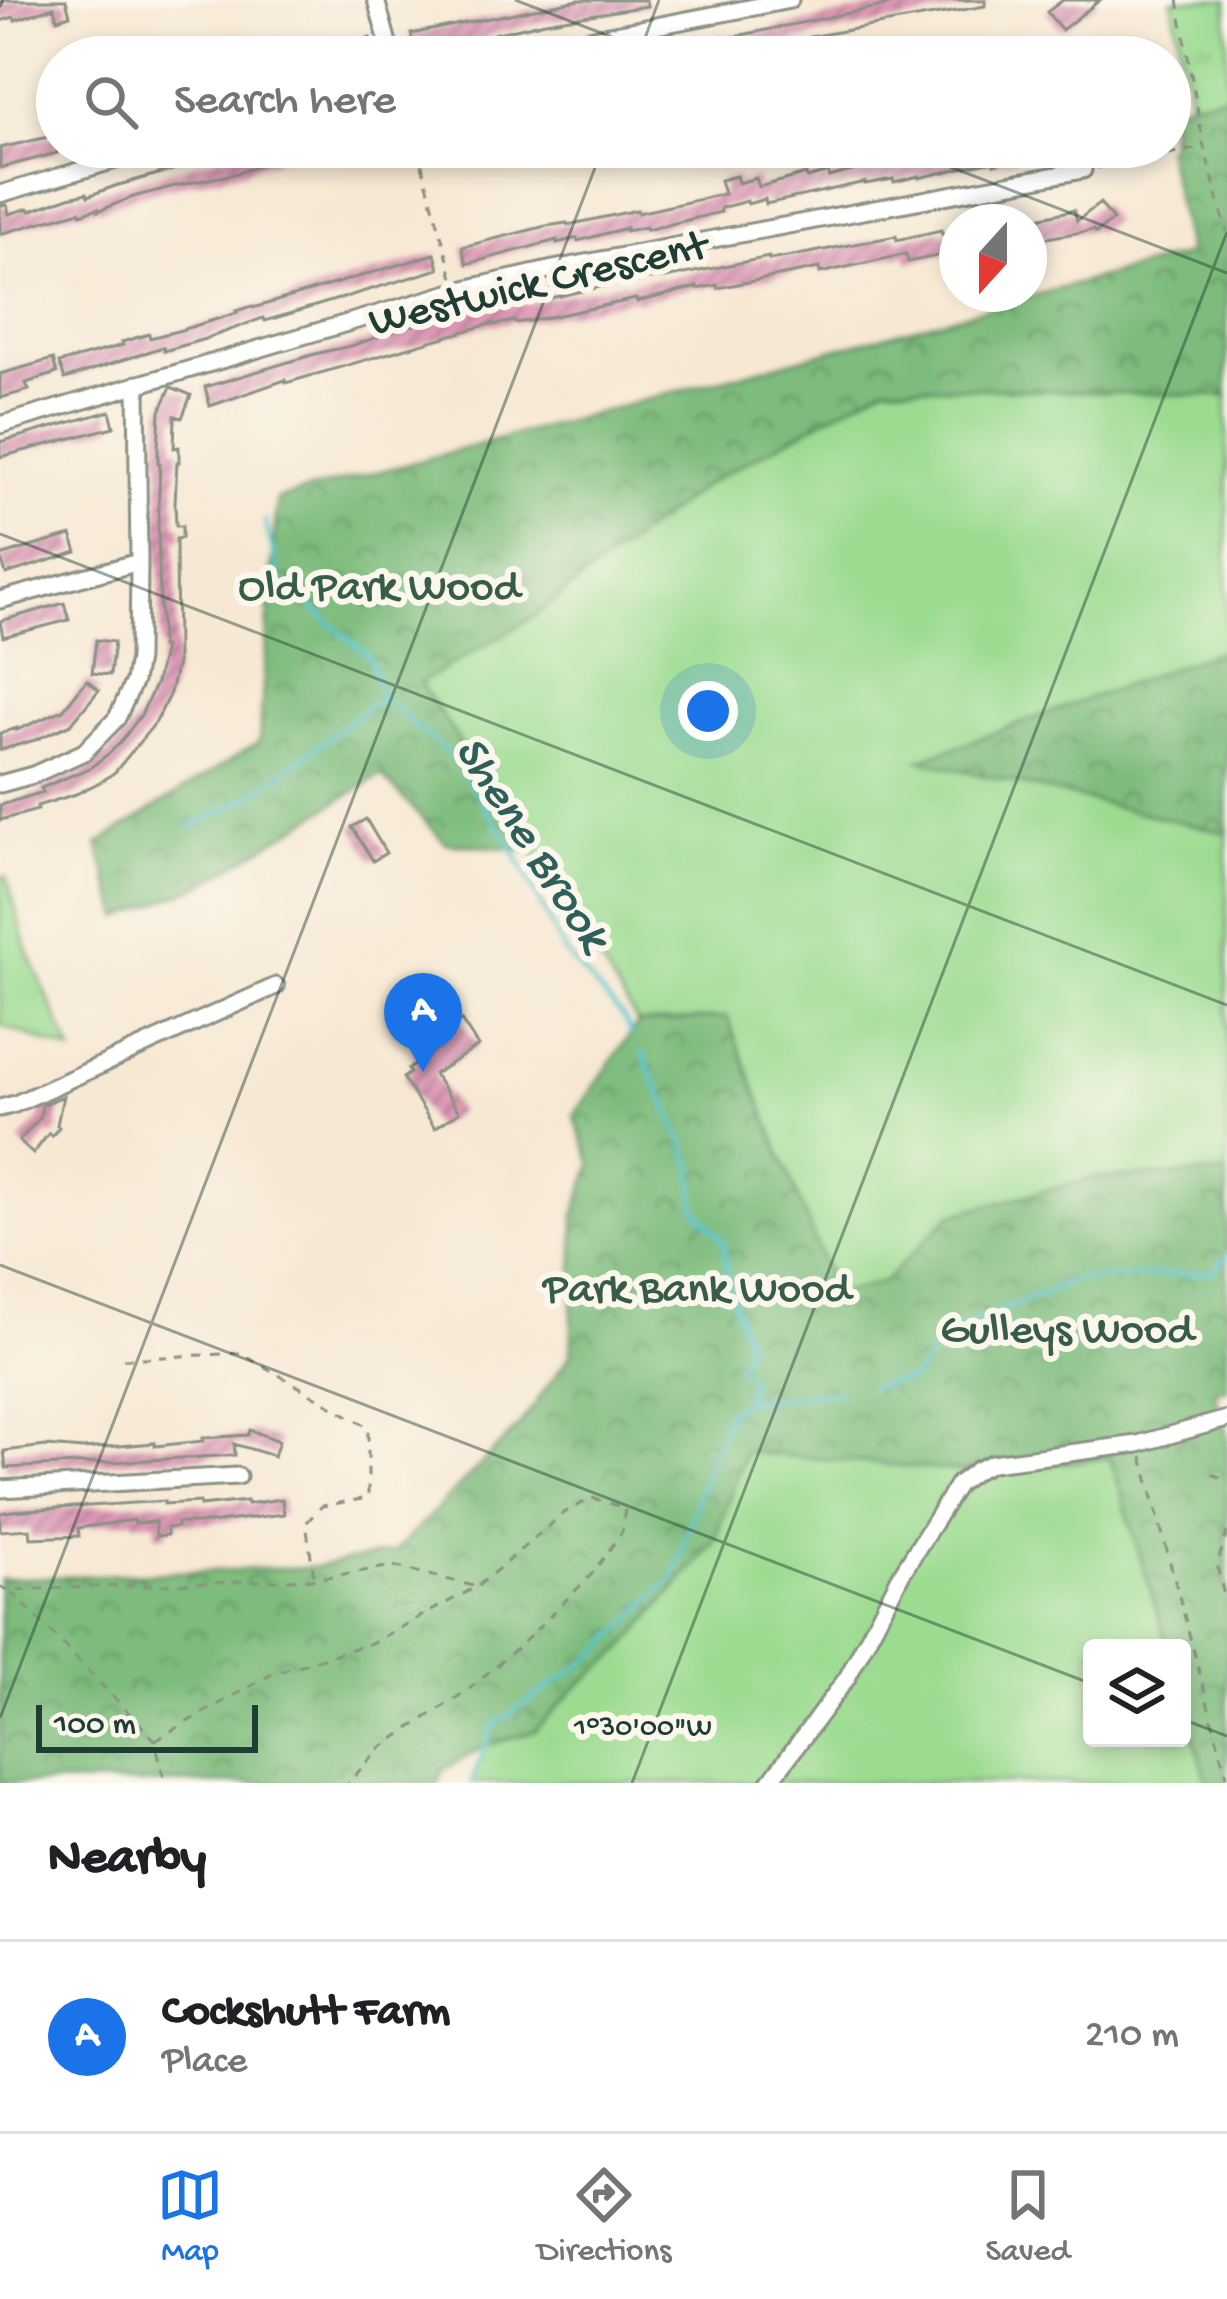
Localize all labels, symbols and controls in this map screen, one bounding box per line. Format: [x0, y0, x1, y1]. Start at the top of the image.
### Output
search box [36, 36, 1191, 168]
icon: search [78, 69, 144, 135]
text: Search here [174, 76, 396, 129]
north arrow [939, 204, 1047, 312]
street label: Westwick Crescent [364, 221, 716, 351]
park label: Old Park Wood [238, 563, 524, 616]
your location [678, 681, 738, 741]
water label: Shene Brook [438, 728, 622, 968]
pin: A [384, 973, 462, 1072]
park label: Park Bank Wood [541, 1265, 855, 1318]
park label: Gulleys Wood [940, 1306, 1197, 1359]
map controls [1083, 1639, 1191, 1747]
button: layers [1083, 1639, 1191, 1747]
scale bar [36, 1699, 258, 1752]
text: 100 m [54, 1707, 136, 1745]
text: 1°30'00"W [573, 1712, 712, 1747]
text: Nearby [48, 1831, 206, 1891]
text: Cockshutt Farm [162, 1987, 450, 2040]
text: A [75, 2014, 99, 2060]
text: 210 m [1085, 2014, 1179, 2060]
text: Place [162, 2040, 247, 2086]
tab: Map [157, 2162, 223, 2272]
tab: Directions [537, 2162, 671, 2272]
tab: Saved [985, 2162, 1070, 2272]

